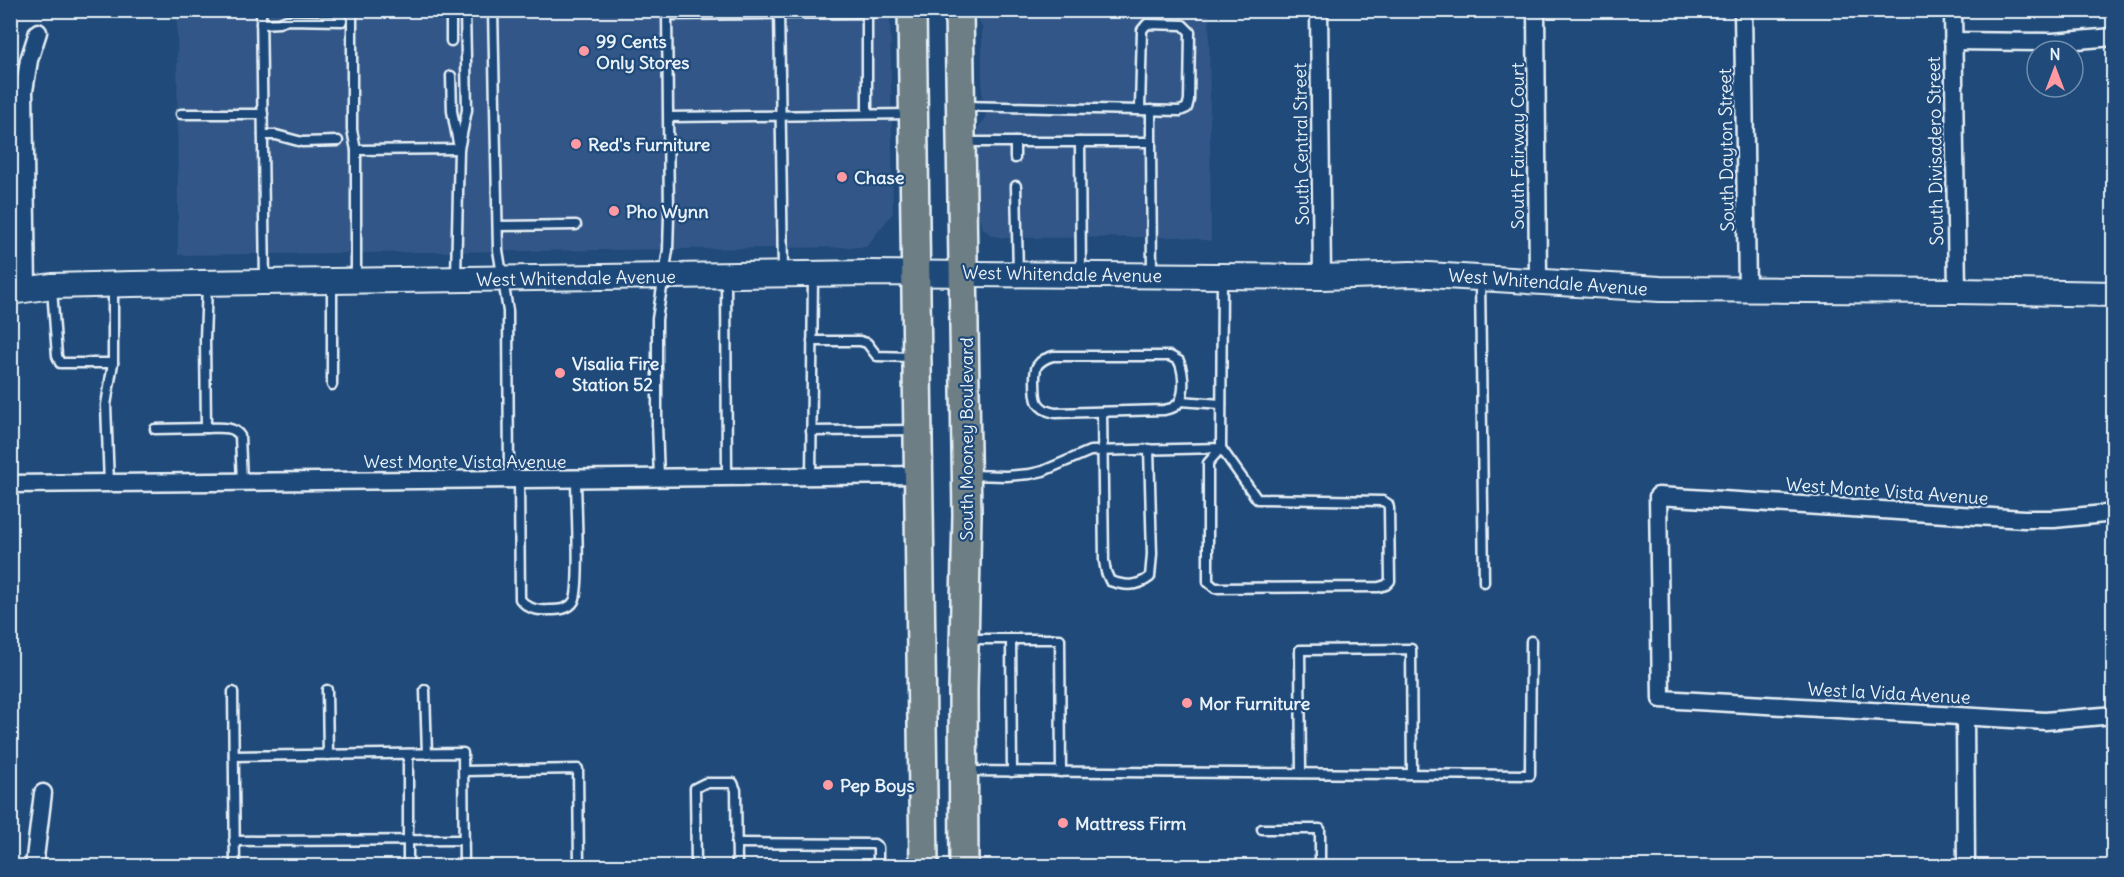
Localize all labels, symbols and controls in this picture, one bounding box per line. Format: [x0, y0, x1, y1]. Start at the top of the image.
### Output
place label: 99 Cents Only Stores [596, 30, 689, 74]
north arrow [2025, 39, 2085, 99]
marker: 99 Cents Only Stores [577, 44, 591, 58]
text: N [2049, 44, 2061, 64]
street label: South Divisadero Street [1922, 56, 1948, 246]
street label: South Central Street [1288, 63, 1314, 225]
street label: South Fairway Court [1506, 63, 1529, 229]
street label: South Dayton Street [1713, 68, 1739, 232]
place label: Red's Furniture [588, 133, 710, 156]
marker: Red's Furniture [569, 137, 583, 151]
place label: Chase [854, 166, 905, 189]
marker: Chase [835, 170, 849, 184]
place label: Pho Wynn [626, 200, 709, 223]
marker: Pho Wynn [607, 204, 621, 218]
street label: West Whitendale Avenue [962, 261, 1162, 287]
street label: West Whitendale Avenue [1447, 264, 1649, 300]
street label: West Whitendale Avenue [476, 265, 676, 291]
street label: South Mooney Boulevard [955, 337, 978, 541]
place label: Visalia Fire Station 52 [572, 352, 659, 396]
marker: Visalia Fire Station 52 [553, 366, 567, 380]
street label: West Monte Vista Avenue [363, 450, 567, 473]
street label: West Monte Vista Avenue [1785, 472, 1989, 510]
street label: West la Vida Avenue [1807, 677, 1971, 709]
place label: Mor Furniture [1199, 692, 1310, 715]
marker: Mor Furniture [1180, 696, 1194, 710]
place label: Pep Boys [840, 774, 915, 797]
marker: Pep Boys [821, 778, 835, 792]
place label: Mattress Firm [1075, 812, 1187, 835]
marker: Mattress Firm [1056, 816, 1070, 830]

